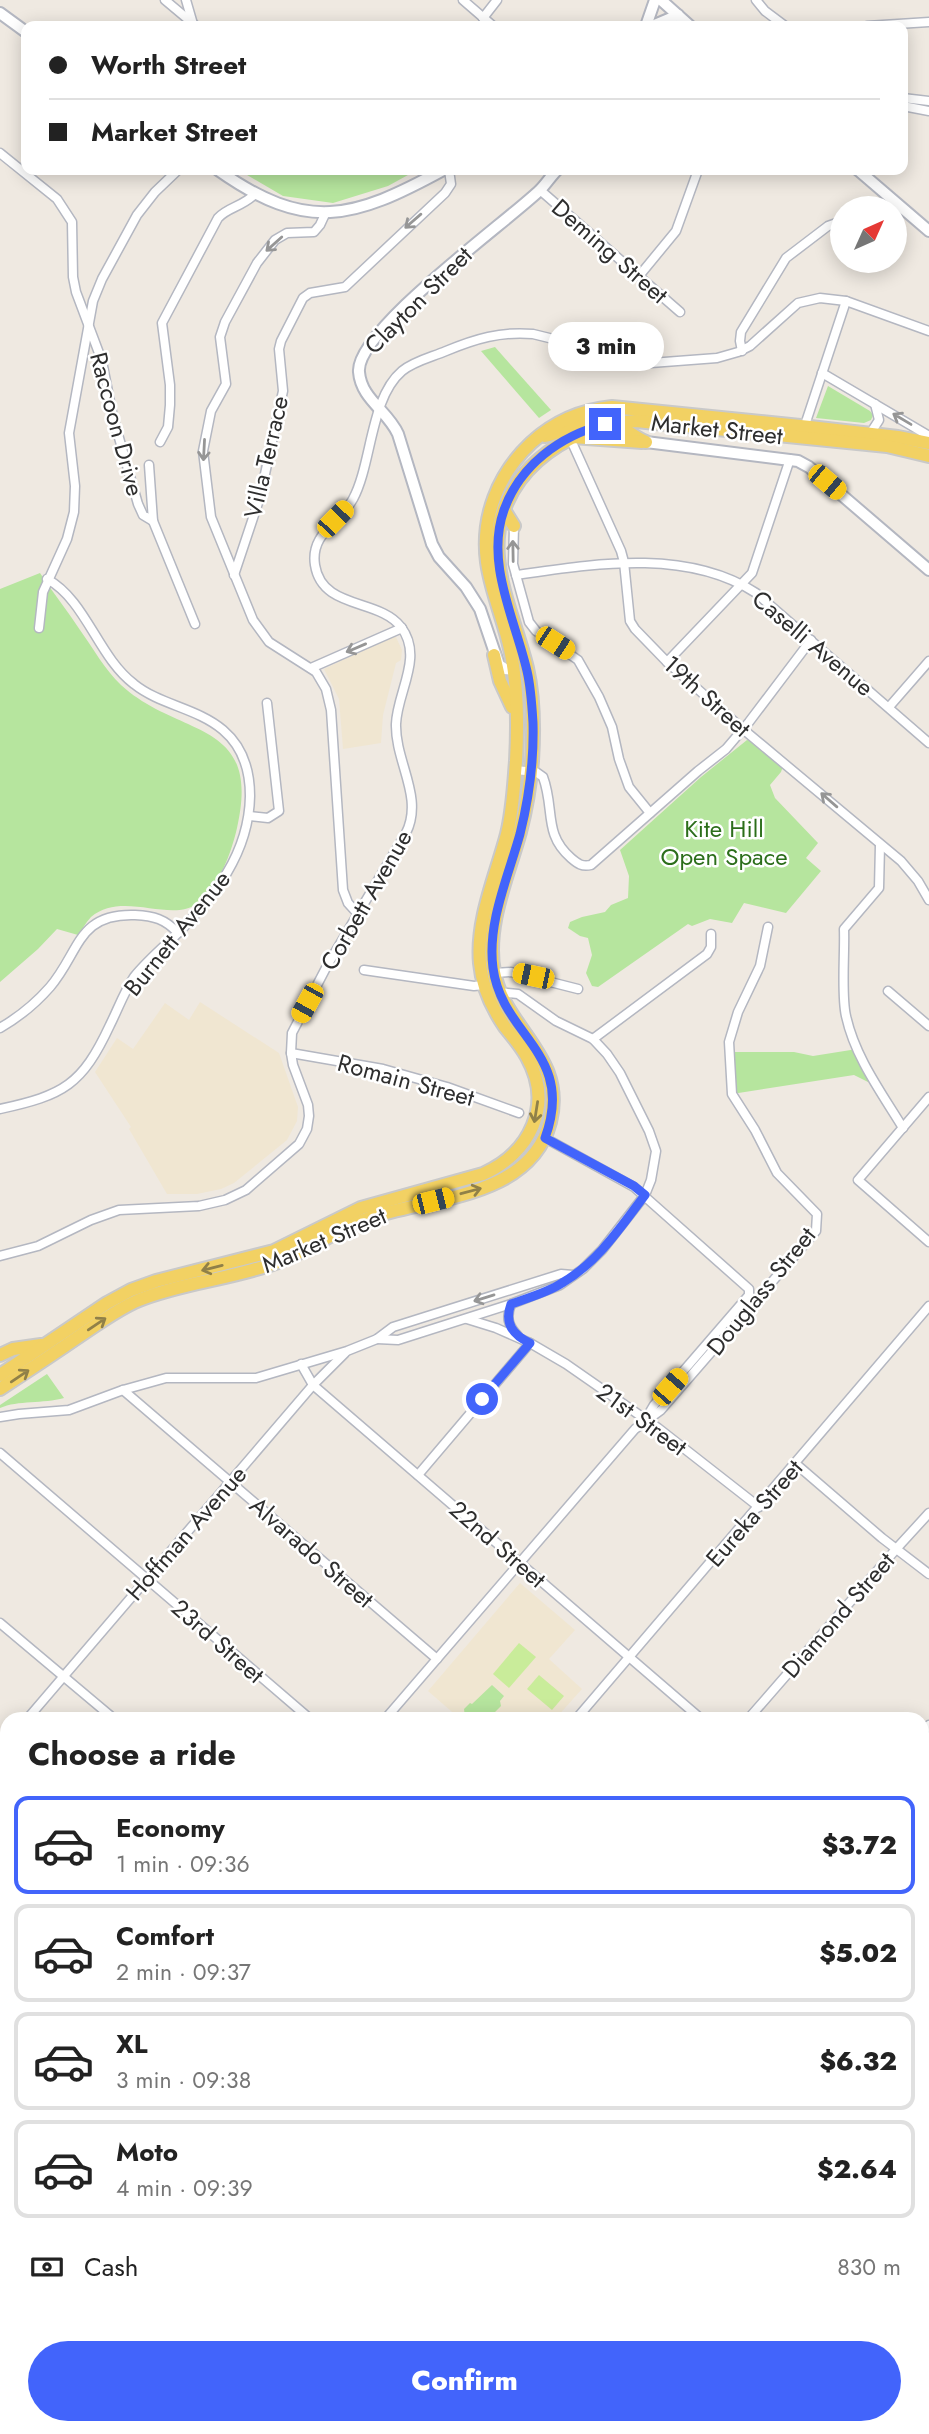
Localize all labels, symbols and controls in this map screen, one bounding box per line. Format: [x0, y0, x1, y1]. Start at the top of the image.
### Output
text: Worth Street [91, 46, 246, 84]
text: Market Street [91, 113, 257, 151]
street label: Deming Street [544, 190, 676, 312]
north arrow [830, 196, 906, 273]
map controls [830, 196, 907, 273]
one-way arrow [404, 213, 422, 229]
one-way arrow [265, 236, 283, 252]
street label: Clayton Street [356, 238, 480, 362]
callout: 3 min [547, 322, 663, 372]
text: 3 min [576, 329, 636, 363]
street label: Raccoon Drive [81, 348, 153, 500]
street label: Villa Terrace [235, 392, 297, 522]
street label: Market Street [650, 405, 785, 453]
route end [589, 408, 621, 440]
one-way arrow [893, 412, 913, 426]
one-way arrow [197, 438, 210, 461]
car [805, 460, 850, 504]
car [313, 497, 358, 541]
one-way arrow [506, 539, 520, 562]
street label: Caselli Avenue [745, 582, 881, 704]
car [532, 623, 579, 663]
one-way arrow [346, 642, 368, 655]
street label: 19th Street [655, 647, 759, 745]
one-way arrow [820, 792, 838, 808]
park label: Kite Hill Open Space [660, 811, 788, 874]
street label: Corbett Avenue [312, 823, 420, 977]
street label: Burnett Avenue [115, 863, 239, 1003]
car [511, 961, 556, 991]
car [288, 980, 327, 1026]
street label: Romain Street [334, 1045, 478, 1115]
one-way arrow [529, 1100, 542, 1123]
one-way arrow [459, 1184, 482, 1197]
car [411, 1186, 456, 1216]
street label: Market Street [256, 1198, 392, 1282]
street label: Douglass Street [698, 1219, 824, 1363]
one-way arrow [201, 1261, 224, 1275]
one-way arrow [474, 1292, 496, 1305]
one-way arrow [87, 1317, 107, 1331]
car [649, 1364, 692, 1410]
one-way arrow [10, 1369, 30, 1383]
street label: 21st Street [589, 1374, 695, 1464]
route start [466, 1383, 498, 1415]
street label: Eureka Street [697, 1451, 811, 1575]
street label: Hoffman Avenue [117, 1458, 255, 1608]
street label: Alvarado Street [242, 1488, 382, 1616]
street label: 22nd Street [442, 1492, 554, 1596]
street label: Diamond Street [773, 1544, 903, 1686]
street label: 23rd Street [164, 1591, 272, 1691]
text: Choose a ride [28, 1731, 236, 1777]
text: Economy [116, 1809, 225, 1847]
icon: car [32, 1814, 95, 1877]
text: $3.72 [822, 1826, 897, 1864]
text: 1 min · 09:36 [116, 1847, 250, 1881]
text: Comfort [116, 1917, 214, 1955]
icon: car [32, 1922, 95, 1985]
text: $5.02 [819, 1934, 897, 1972]
text: 2 min · 09:37 [116, 1955, 251, 1989]
text: XL [116, 2025, 148, 2063]
icon: car [32, 2030, 95, 2093]
text: $6.32 [819, 2042, 897, 2080]
text: 3 min · 09:38 [116, 2063, 251, 2097]
text: Moto [116, 2133, 178, 2171]
icon: car [32, 2138, 95, 2201]
text: $2.64 [817, 2150, 897, 2188]
text: 4 min · 09:39 [116, 2171, 253, 2205]
icon: cash [28, 2248, 66, 2286]
text: Cash [84, 2248, 138, 2286]
text: 830 m [837, 2250, 901, 2284]
button: Confirm [28, 2341, 901, 2421]

